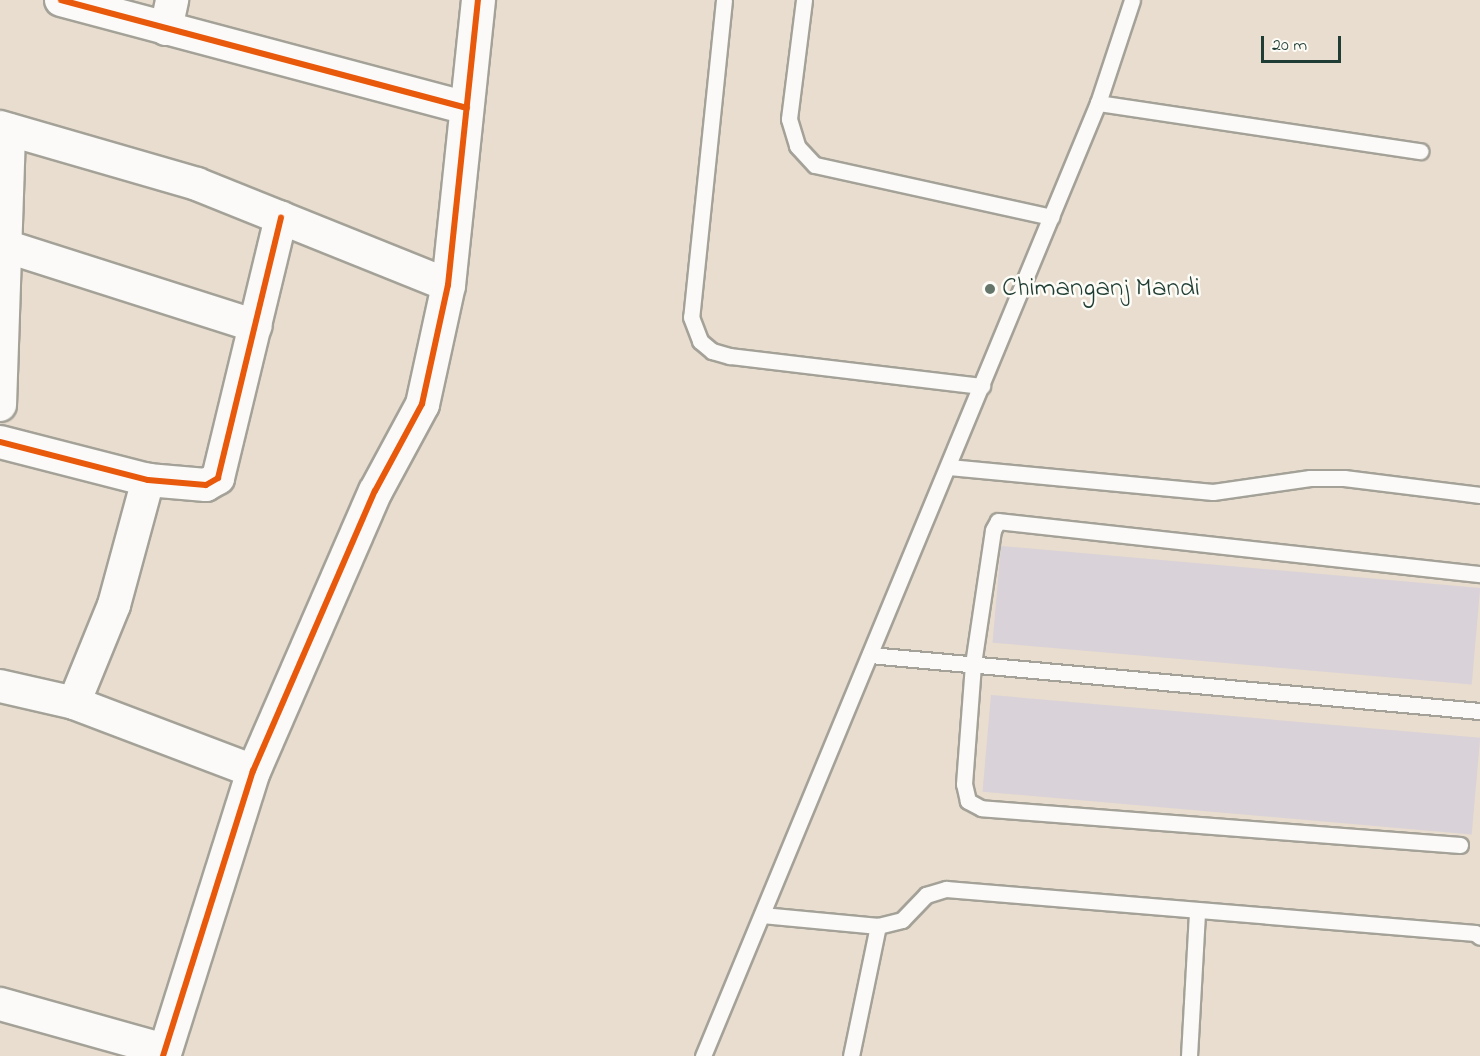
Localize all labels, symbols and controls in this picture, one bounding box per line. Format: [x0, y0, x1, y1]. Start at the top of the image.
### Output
scale bar [1264, 24, 1344, 62]
text: 20 m [1272, 33, 1307, 59]
place label: Chimanganj Mandi [1002, 273, 1200, 305]
marker: Chimanganj Mandi [983, 282, 997, 296]

